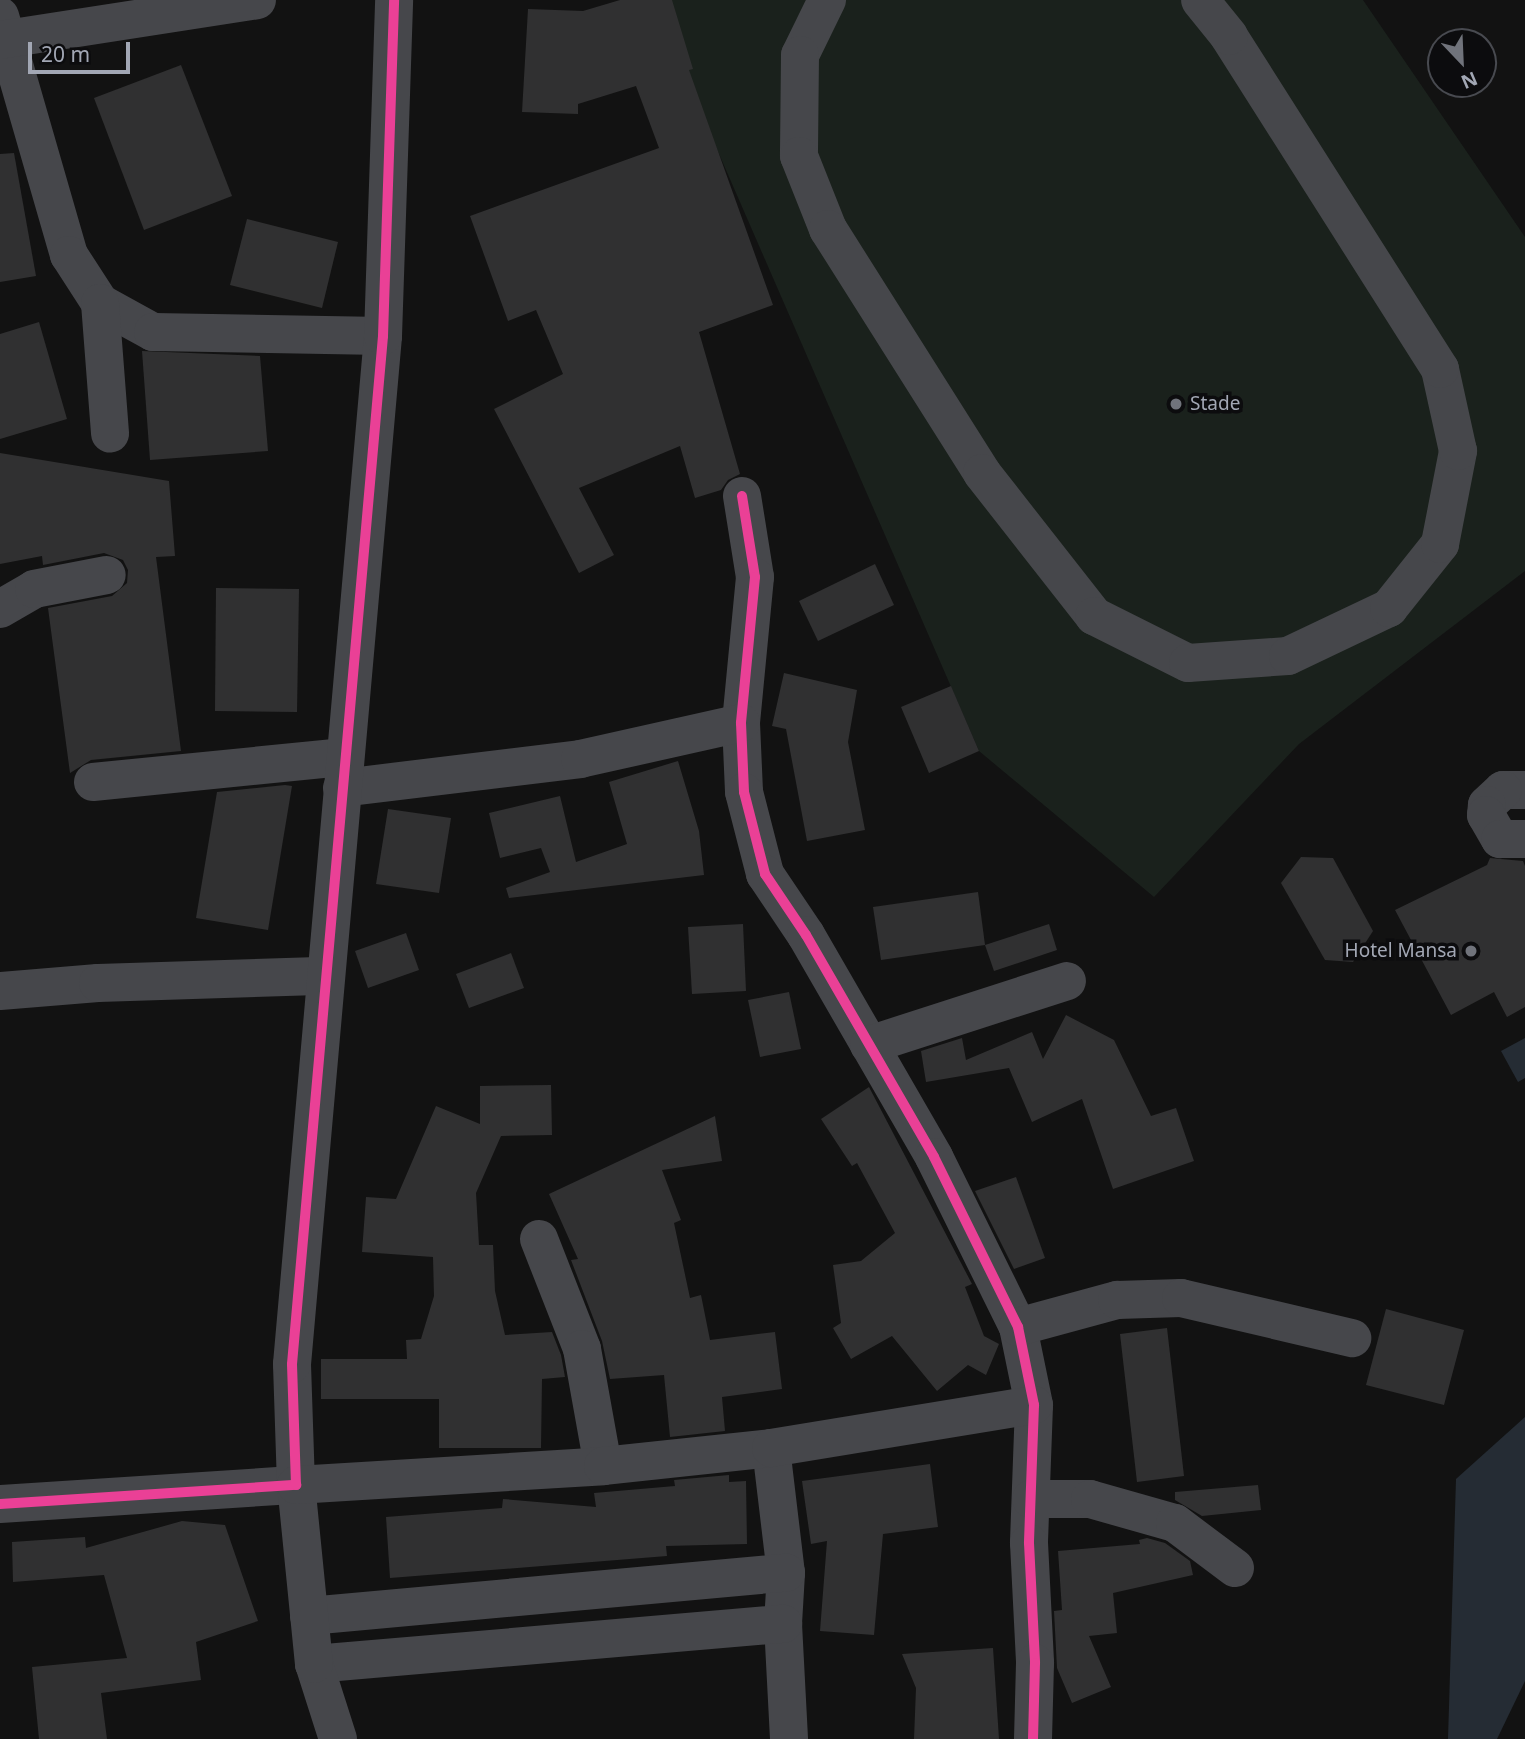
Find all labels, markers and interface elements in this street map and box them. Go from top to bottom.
scale bar [32,28,133,72]
north arrow [1427,28,1497,98]
text: 20 m [41,40,90,68]
text: N [1457,66,1482,95]
place label: Stade [1190,393,1240,415]
marker: Stade [1168,396,1184,412]
place label: Hotel Mansa [1345,940,1457,962]
marker: Hotel Mansa [1463,943,1479,959]

